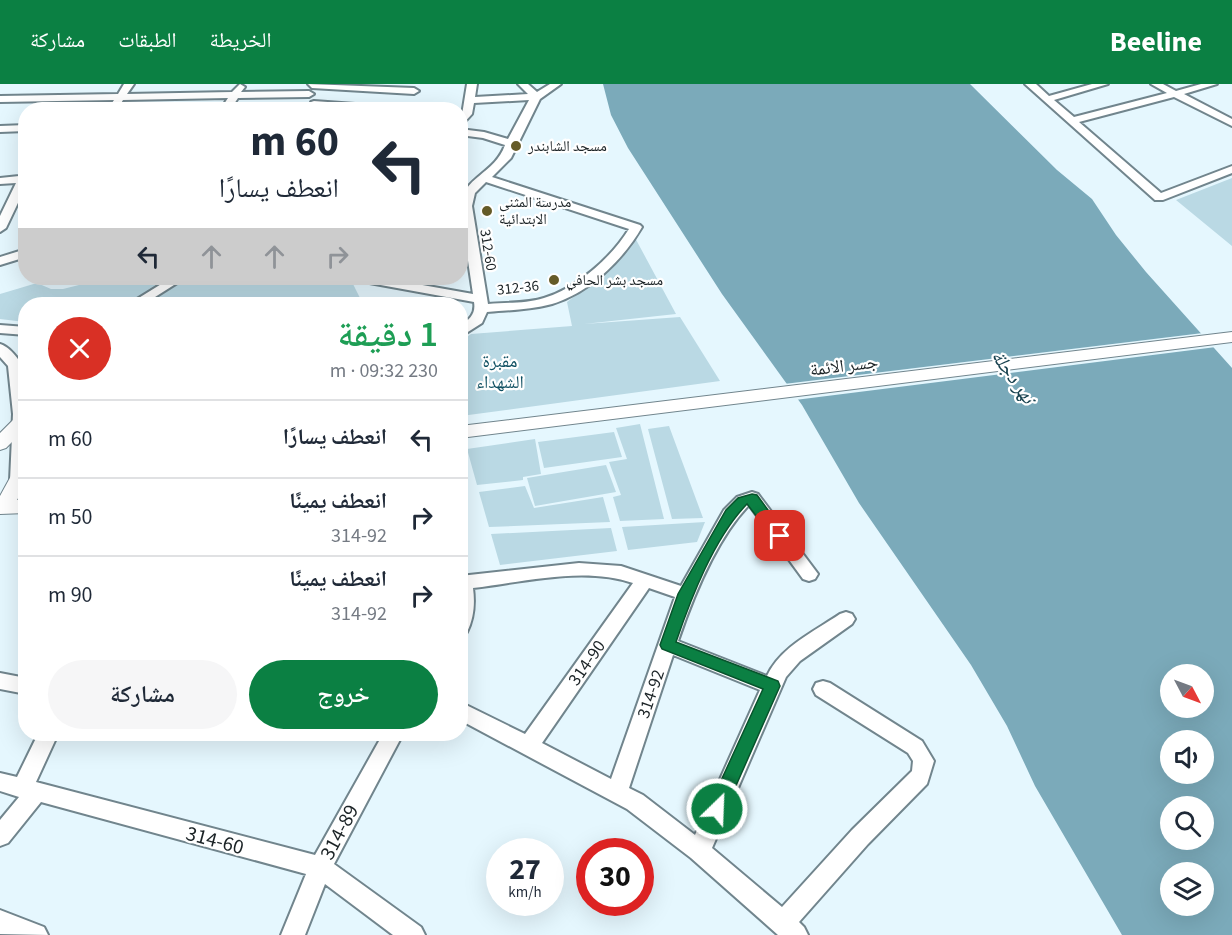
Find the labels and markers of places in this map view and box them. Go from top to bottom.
place label: مسجد الشابندر [527,136,607,157]
marker: مسجد الشابندر [509,139,523,153]
place label: مدرسة المثنى الابتدائية [499,192,572,230]
marker: مدرسة المثنى الابتدائية [480,204,494,218]
place label: مسجد بشر الحافي [566,270,663,291]
marker: مسجد بشر الحافي [547,273,561,287]
pin [754,510,805,561]

